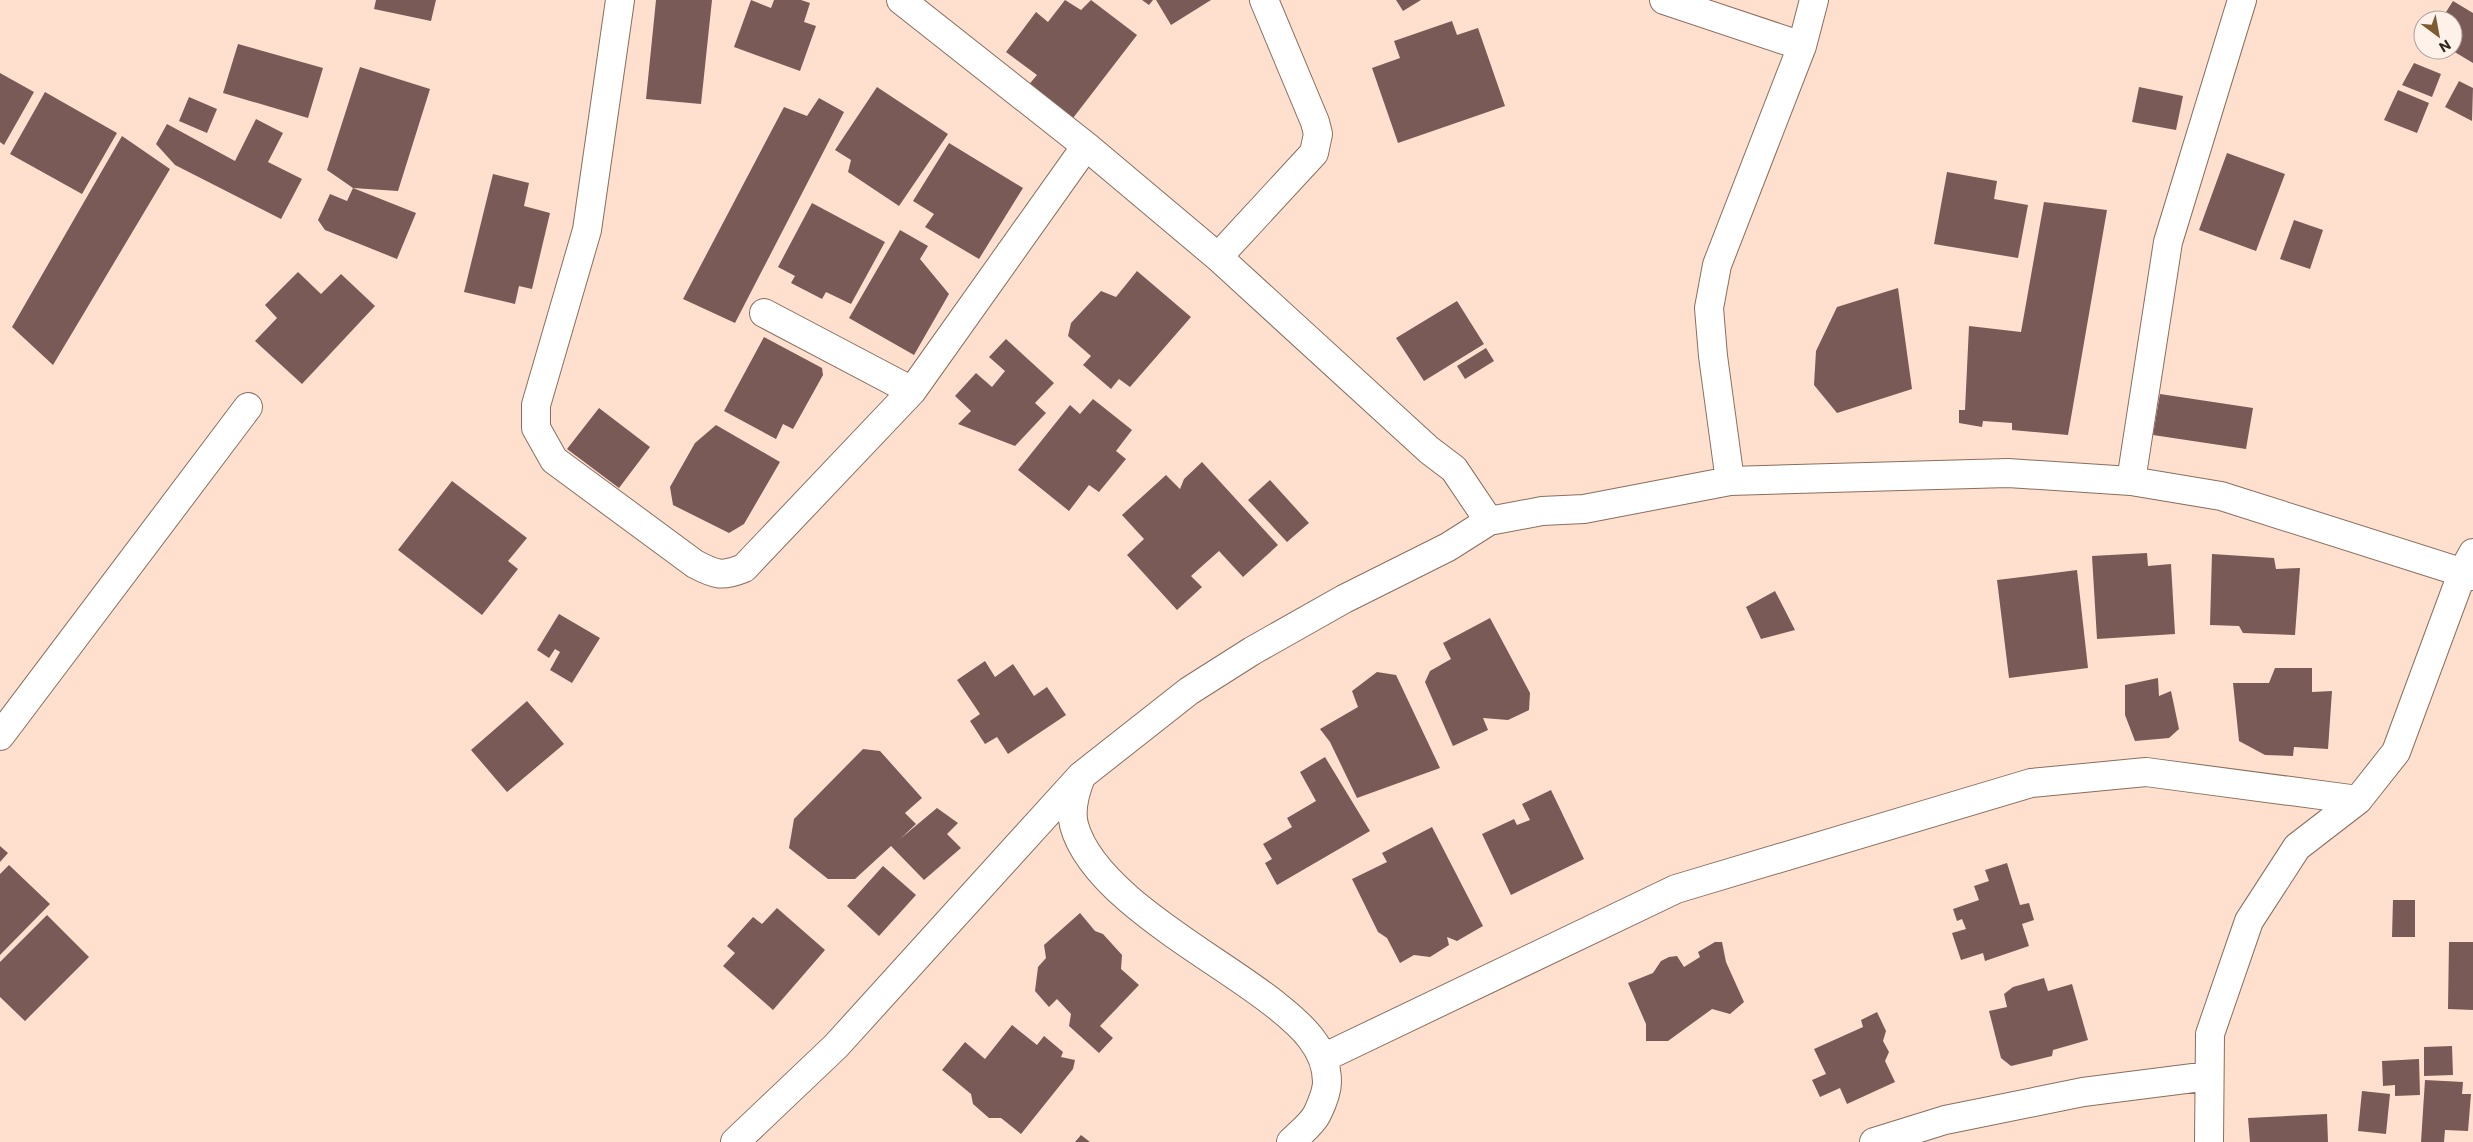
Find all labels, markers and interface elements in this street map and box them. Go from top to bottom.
north arrow [2413,10,2463,60]
text: N [2436,36,2454,56]

